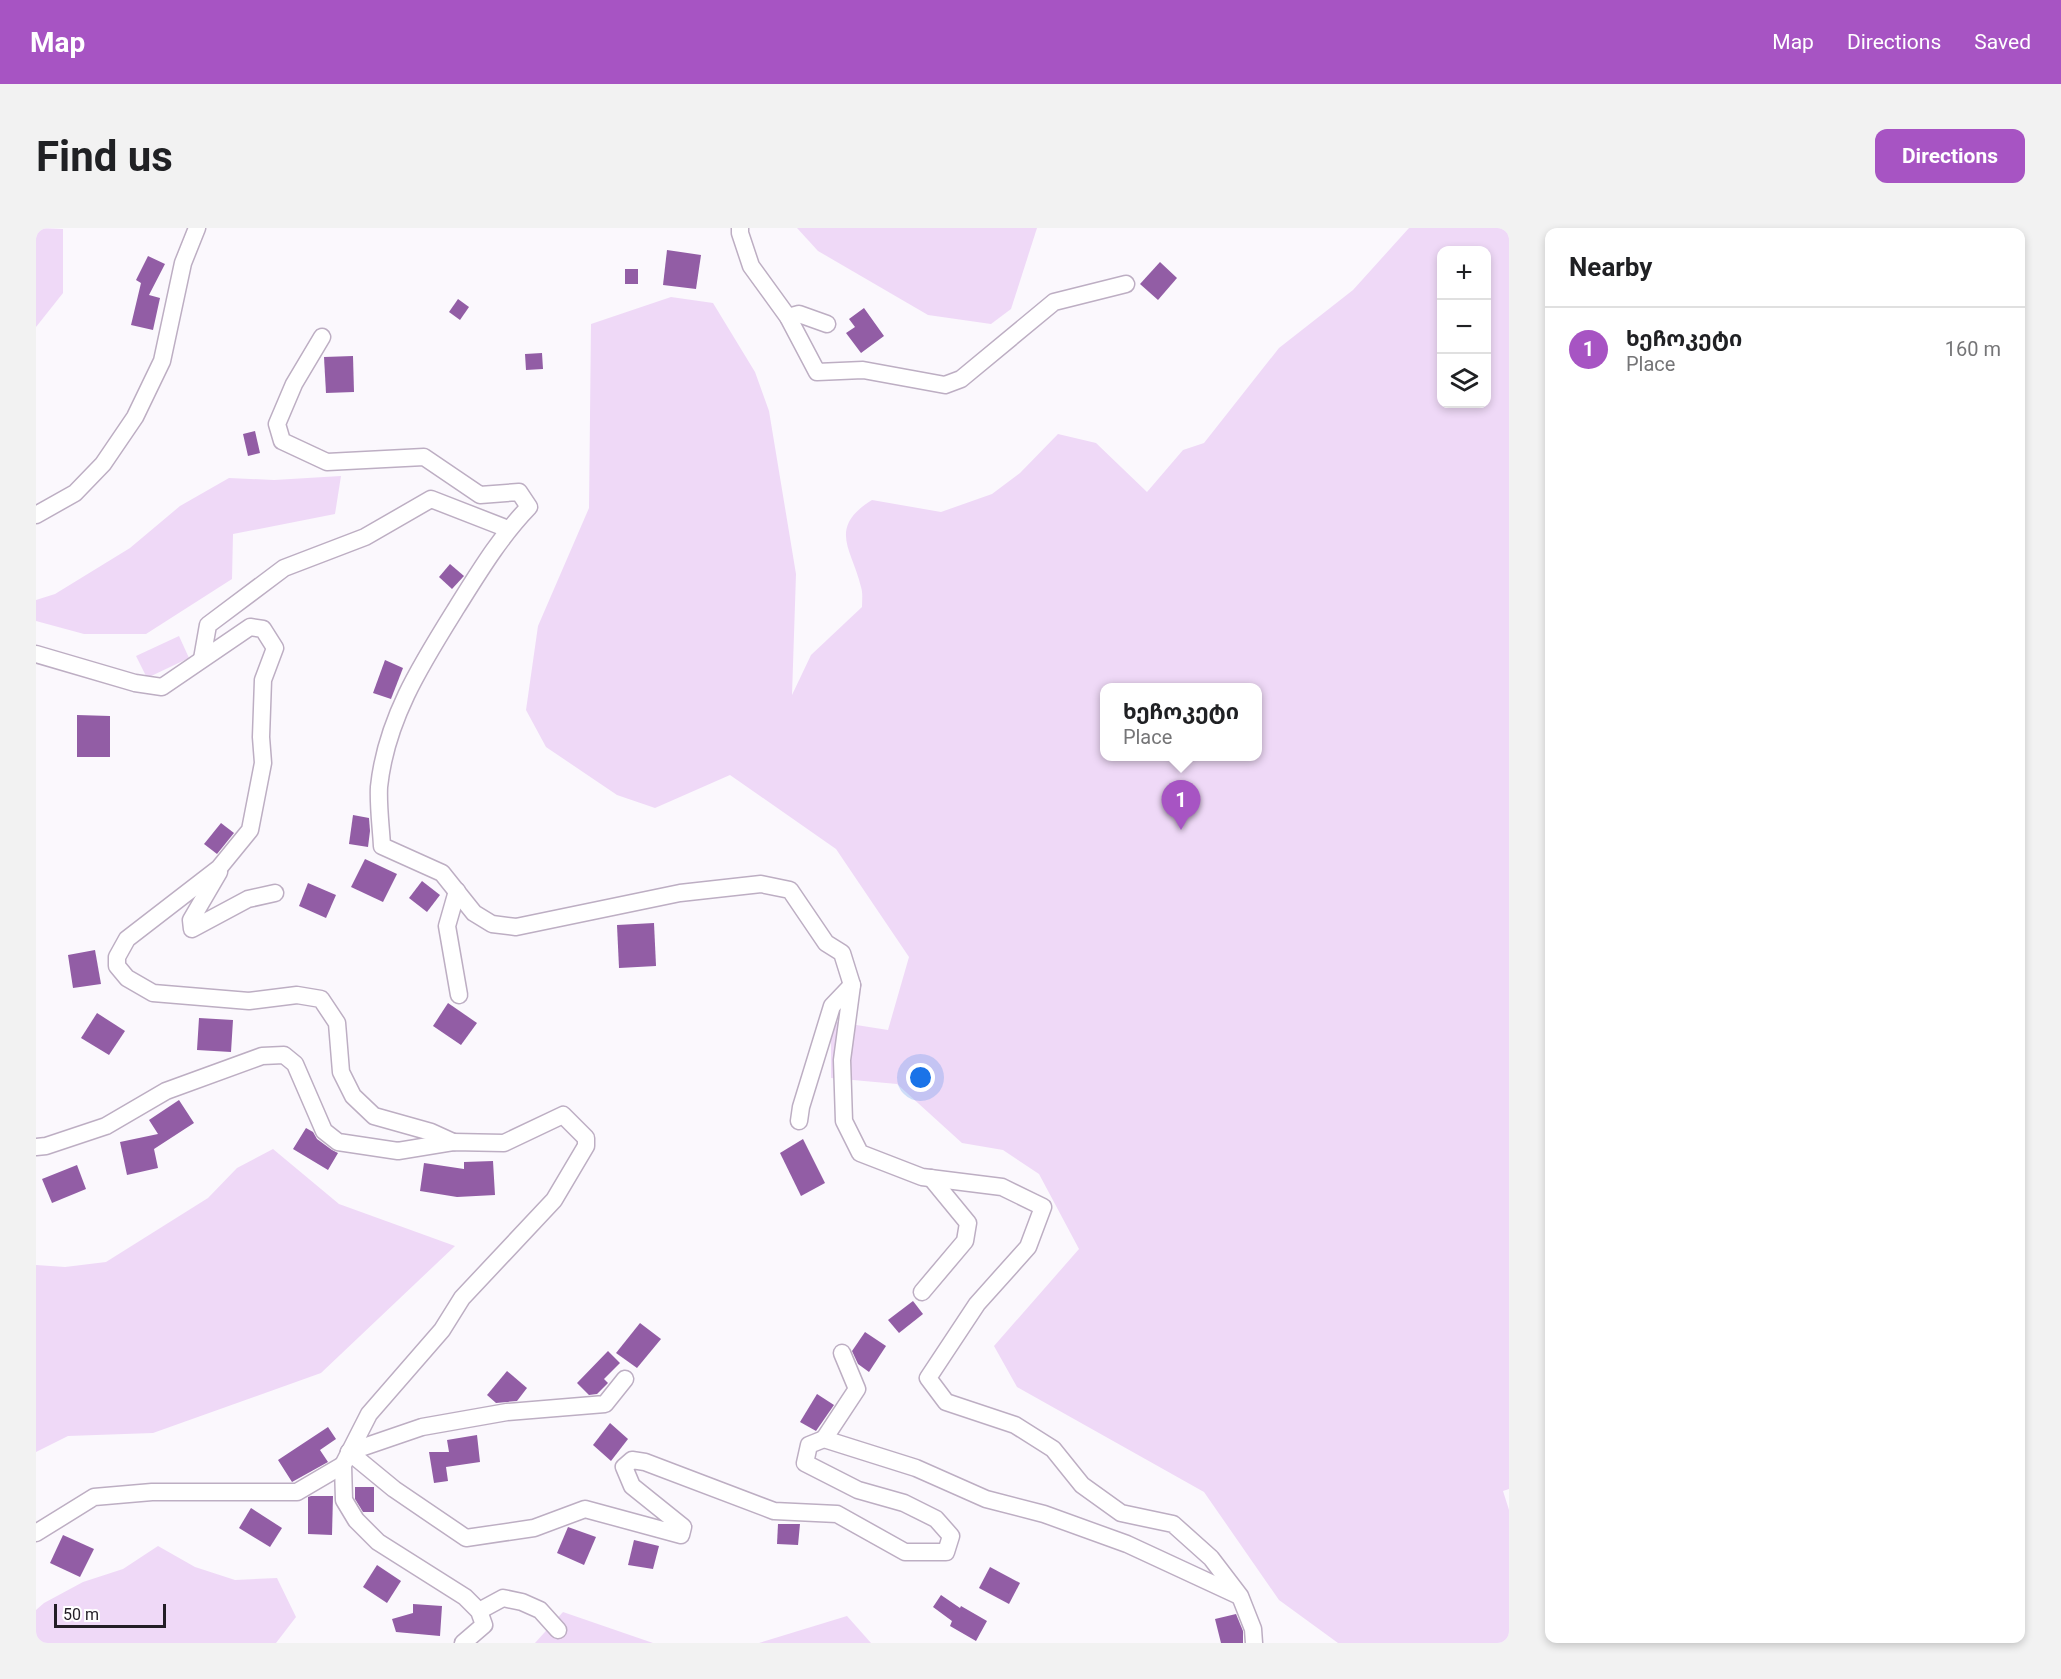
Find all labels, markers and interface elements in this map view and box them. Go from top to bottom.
text: Map [30,26,85,59]
text: Map [1772,30,1814,54]
text: Directions [1847,30,1941,54]
text: Saved [1974,30,2031,54]
button: Directions [1875,129,2025,183]
text: Find us [36,132,173,181]
map controls [1437,246,1491,408]
button: + [1437,246,1491,300]
text: Nearby [1569,252,1652,282]
button: − [1437,300,1491,354]
text: ხეჩოკეტი [1626,326,1742,351]
text: 1 [1583,337,1594,361]
text: 160 m [1945,337,2001,361]
text: Place [1626,352,1675,376]
button: layers [1437,354,1491,408]
popup [1100,683,1262,761]
text: ხეჩოკეტი [1123,699,1239,724]
text: Place [1123,725,1172,749]
pin: 1 [1162,780,1200,830]
your location [906,1063,935,1092]
scale bar [54,1601,166,1628]
text: 50 m [63,1605,99,1624]

